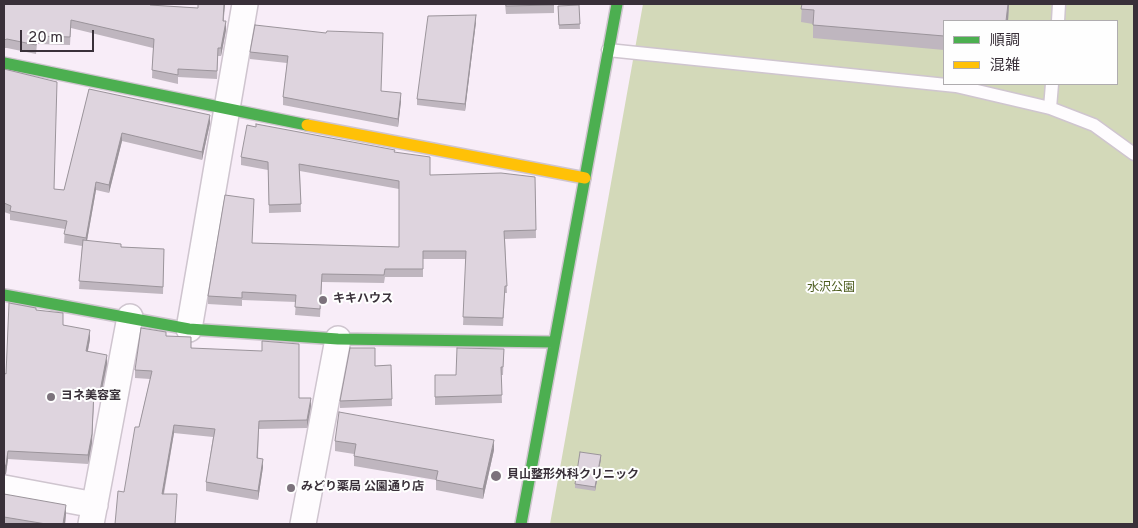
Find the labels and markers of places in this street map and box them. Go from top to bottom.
place label: キキハウス [333,293,393,307]
marker: キキハウス [317,294,329,306]
place label: ヨネ美容室 [61,390,121,404]
marker: ヨネ美容室 [45,391,57,403]
marker: 貝山整形外科クリニック [489,469,503,483]
place label: 貝山整形外科クリニック [507,469,639,483]
place label: みどり薬局 公園通り店 [301,481,424,495]
marker: みどり薬局 公園通り店 [285,482,297,494]

